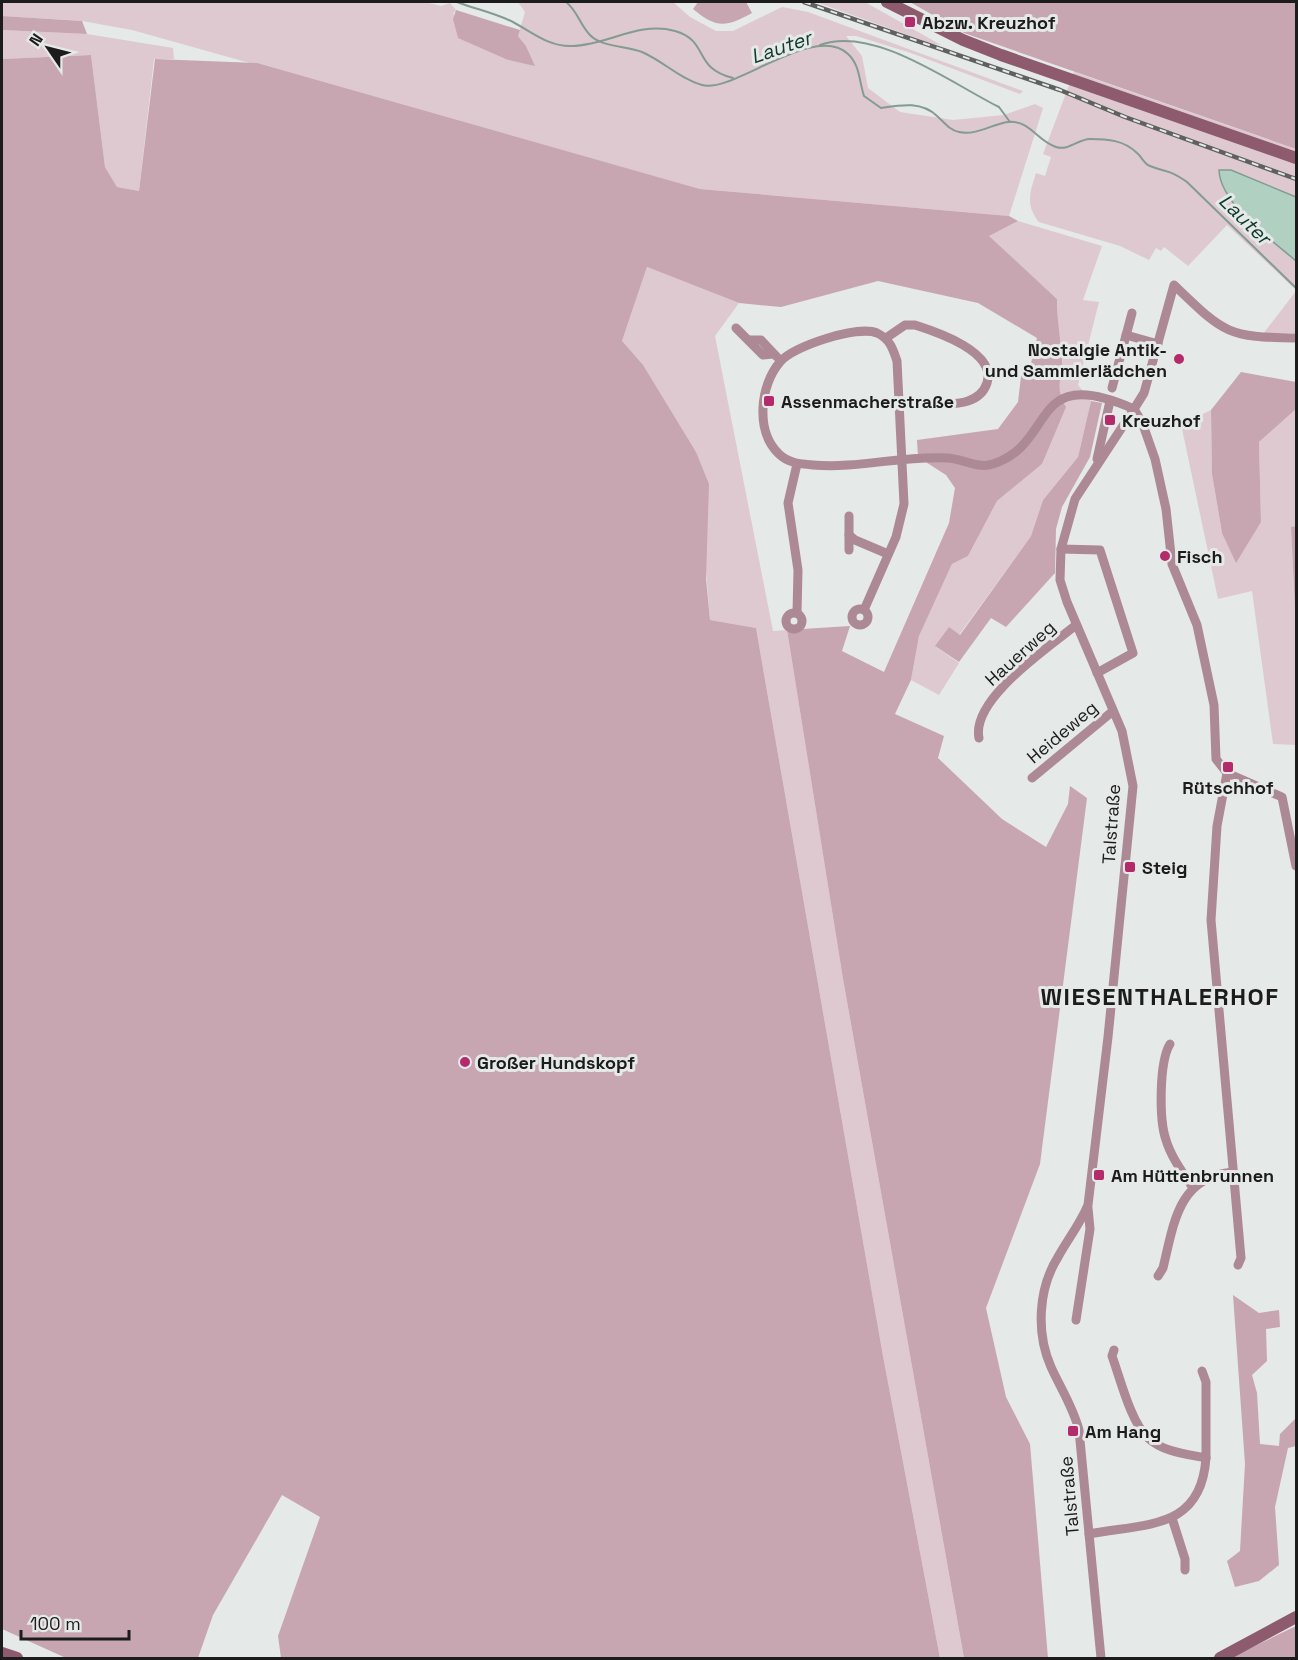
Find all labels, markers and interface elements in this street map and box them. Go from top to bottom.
place label: Abzw. Kreuzhof [922,11,1056,34]
marker: Abzw. Kreuzhof [903,15,917,29]
north arrow [18,18,78,78]
water label: Lauter [747,24,817,69]
text: N [24,29,48,50]
water label: Lauter [1213,188,1278,252]
place label: Nostalgie Antik- und Sammlerlädchen [985,338,1167,382]
marker: Nostalgie Antik- und Sammlerlädchen [1172,352,1186,366]
place label: Assenmacherstraße [781,390,954,413]
marker: Assenmacherstraße [762,394,776,408]
place label: Kreuzhof [1122,409,1201,432]
marker: Kreuzhof [1103,413,1117,427]
place label: Fisch [1177,545,1222,568]
marker: Fisch [1158,549,1172,563]
street label: Hauerweg [980,615,1060,691]
street label: Heideweg [1022,696,1102,768]
marker: Rütschhof [1221,760,1235,774]
place label: Rütschhof [1182,776,1274,799]
street label: Talstraße [1097,783,1125,865]
place label: Steig [1142,856,1187,879]
marker: Steig [1123,860,1137,874]
district label: WIESENTHALERHOF [1041,981,1279,1012]
place label: Großer Hundskopf [477,1051,635,1074]
marker: Großer Hundskopf [458,1055,472,1069]
place label: Am Hüttenbrunnen [1111,1164,1274,1187]
marker: Am Hüttenbrunnen [1092,1168,1106,1182]
place label: Am Hang [1085,1420,1161,1443]
marker: Am Hang [1066,1424,1080,1438]
street label: Talstraße [1054,1455,1084,1537]
scale bar [21,1603,129,1641]
text: 100 m [30,1612,81,1635]

